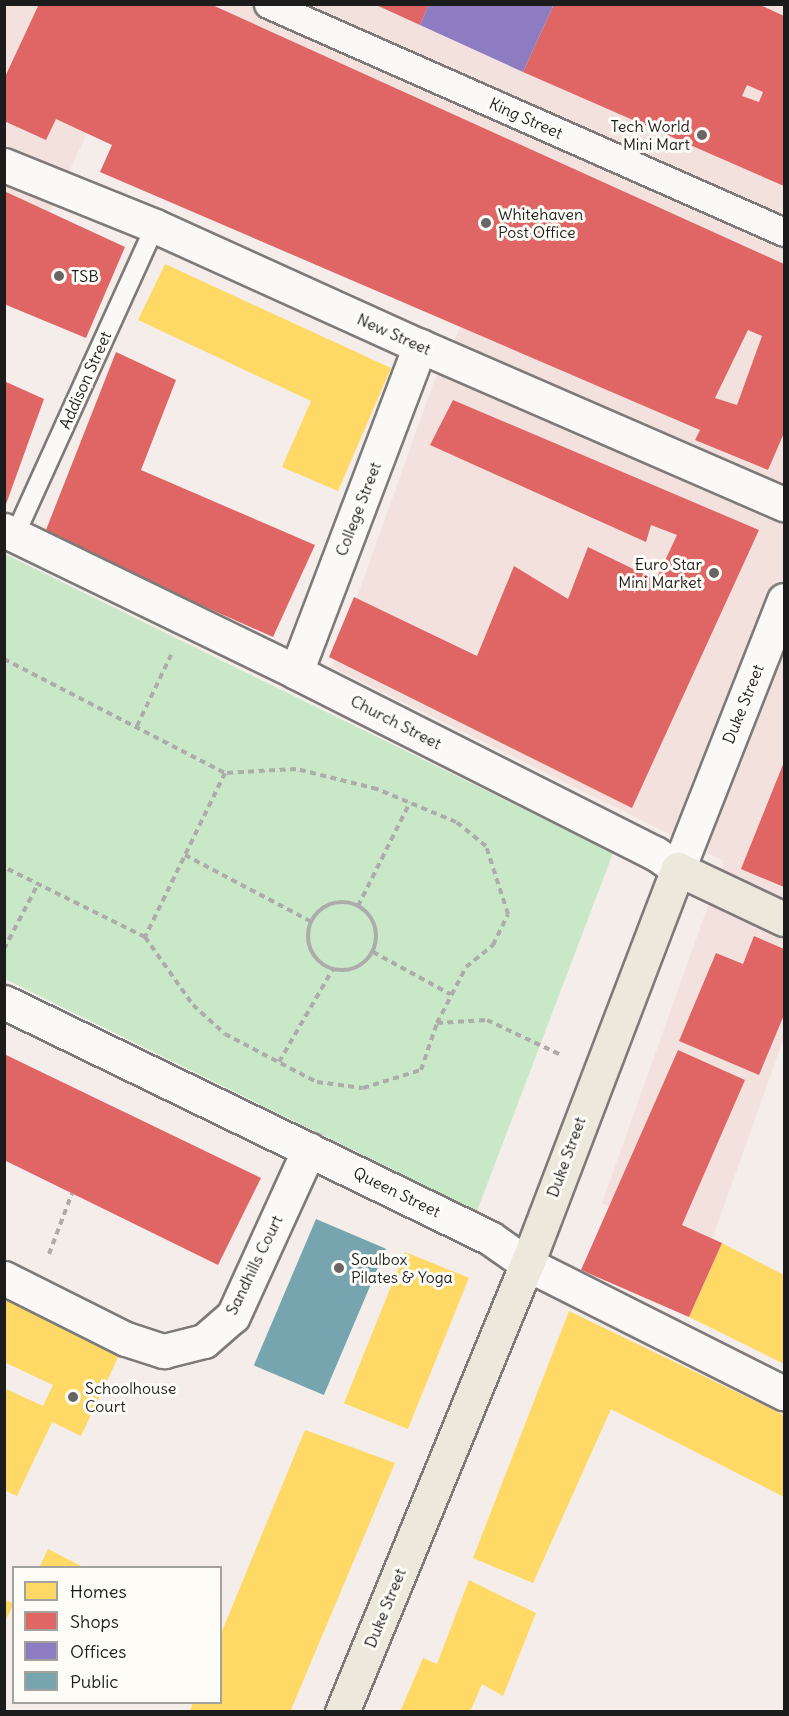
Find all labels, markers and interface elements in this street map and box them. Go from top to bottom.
street label: King Street [486,93,566,143]
place label: Tech World Mini Mart [610,116,690,154]
marker: Tech World Mini Mart [695,128,709,142]
place label: Whitehaven Post Office [498,204,583,242]
marker: Whitehaven Post Office [479,216,493,230]
place label: TSB [71,266,99,286]
marker: TSB [52,269,66,283]
street label: New Street [354,309,434,359]
street label: Addison Street [55,328,115,432]
street label: College Street [331,459,385,559]
place label: Euro Star Mini Market [618,554,702,592]
marker: Euro Star Mini Market [707,566,721,580]
street label: Duke Street [718,662,768,746]
street label: Church Street [347,691,445,753]
street label: Duke Street [543,1114,589,1200]
street label: Queen Street [350,1163,444,1221]
street label: Sandhills Court [222,1212,286,1318]
place label: Soulbox Pilates & Yoga [351,1249,453,1287]
marker: Soulbox Pilates & Yoga [332,1261,346,1275]
place label: Schoolhouse Court [85,1378,176,1416]
marker: Schoolhouse Court [66,1390,80,1404]
legend [12,1566,222,1704]
street label: Duke Street [360,1566,410,1650]
text: Homes [70,1580,127,1603]
text: Shops [70,1610,119,1633]
text: Offices [70,1640,126,1663]
text: Public [70,1670,119,1693]

